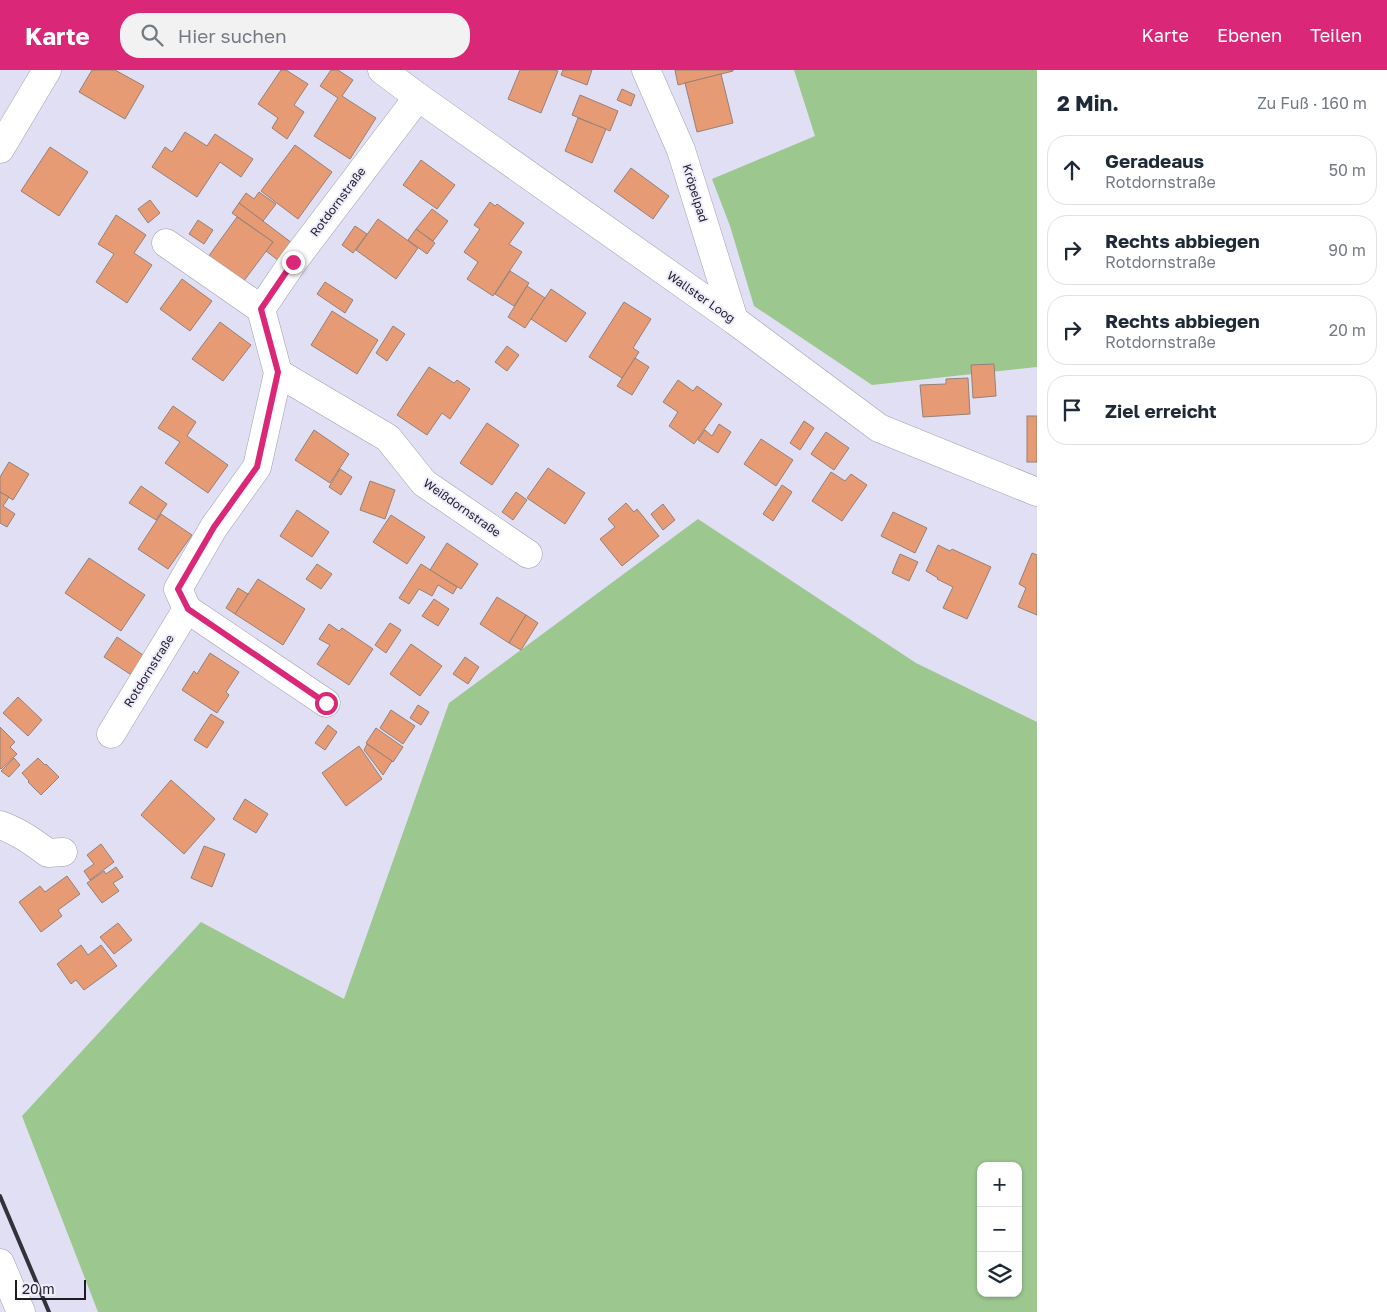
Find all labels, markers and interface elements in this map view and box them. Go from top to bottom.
search box [120,13,470,58]
text: Karte [25,21,90,50]
icon: search [138,21,166,49]
text: Hier suchen [178,24,287,47]
text: Karte [1142,24,1189,46]
text: Ebenen [1217,24,1282,46]
text: Teilen [1310,24,1362,46]
text: 2 Min. [1057,90,1119,116]
text: Zu Fuß · 160 m [1257,93,1367,113]
text: Geradeaus [1105,149,1204,172]
icon: ahead [1058,156,1086,184]
text: 50 m [1329,160,1366,180]
street label: Kröpelpad [680,162,711,224]
street label: Rotdornstraße [307,164,369,239]
text: Rotdornstraße [1105,172,1216,192]
text: Rechts abbiegen [1105,229,1260,252]
icon: right [1058,236,1086,264]
text: 90 m [1328,240,1366,260]
route end [282,251,305,274]
text: Rotdornstraße [1105,252,1216,272]
street label: Wallster Loog [664,268,738,326]
text: Rechts abbiegen [1105,309,1260,332]
icon: right [1058,316,1086,344]
text: 20 m [1329,320,1366,340]
text: Rotdornstraße [1105,332,1216,352]
icon: arrive [1058,396,1086,424]
text: Ziel erreicht [1105,399,1217,422]
street label: Weißdornstraße [421,475,504,540]
street label: Rotdornstraße [120,631,177,710]
route start [315,692,338,715]
map controls [977,1162,1022,1297]
button: + [977,1162,1022,1207]
button: − [977,1207,1022,1252]
button: layers [977,1252,1022,1297]
scale bar [15,1277,86,1300]
text: 20 m [22,1280,55,1297]

